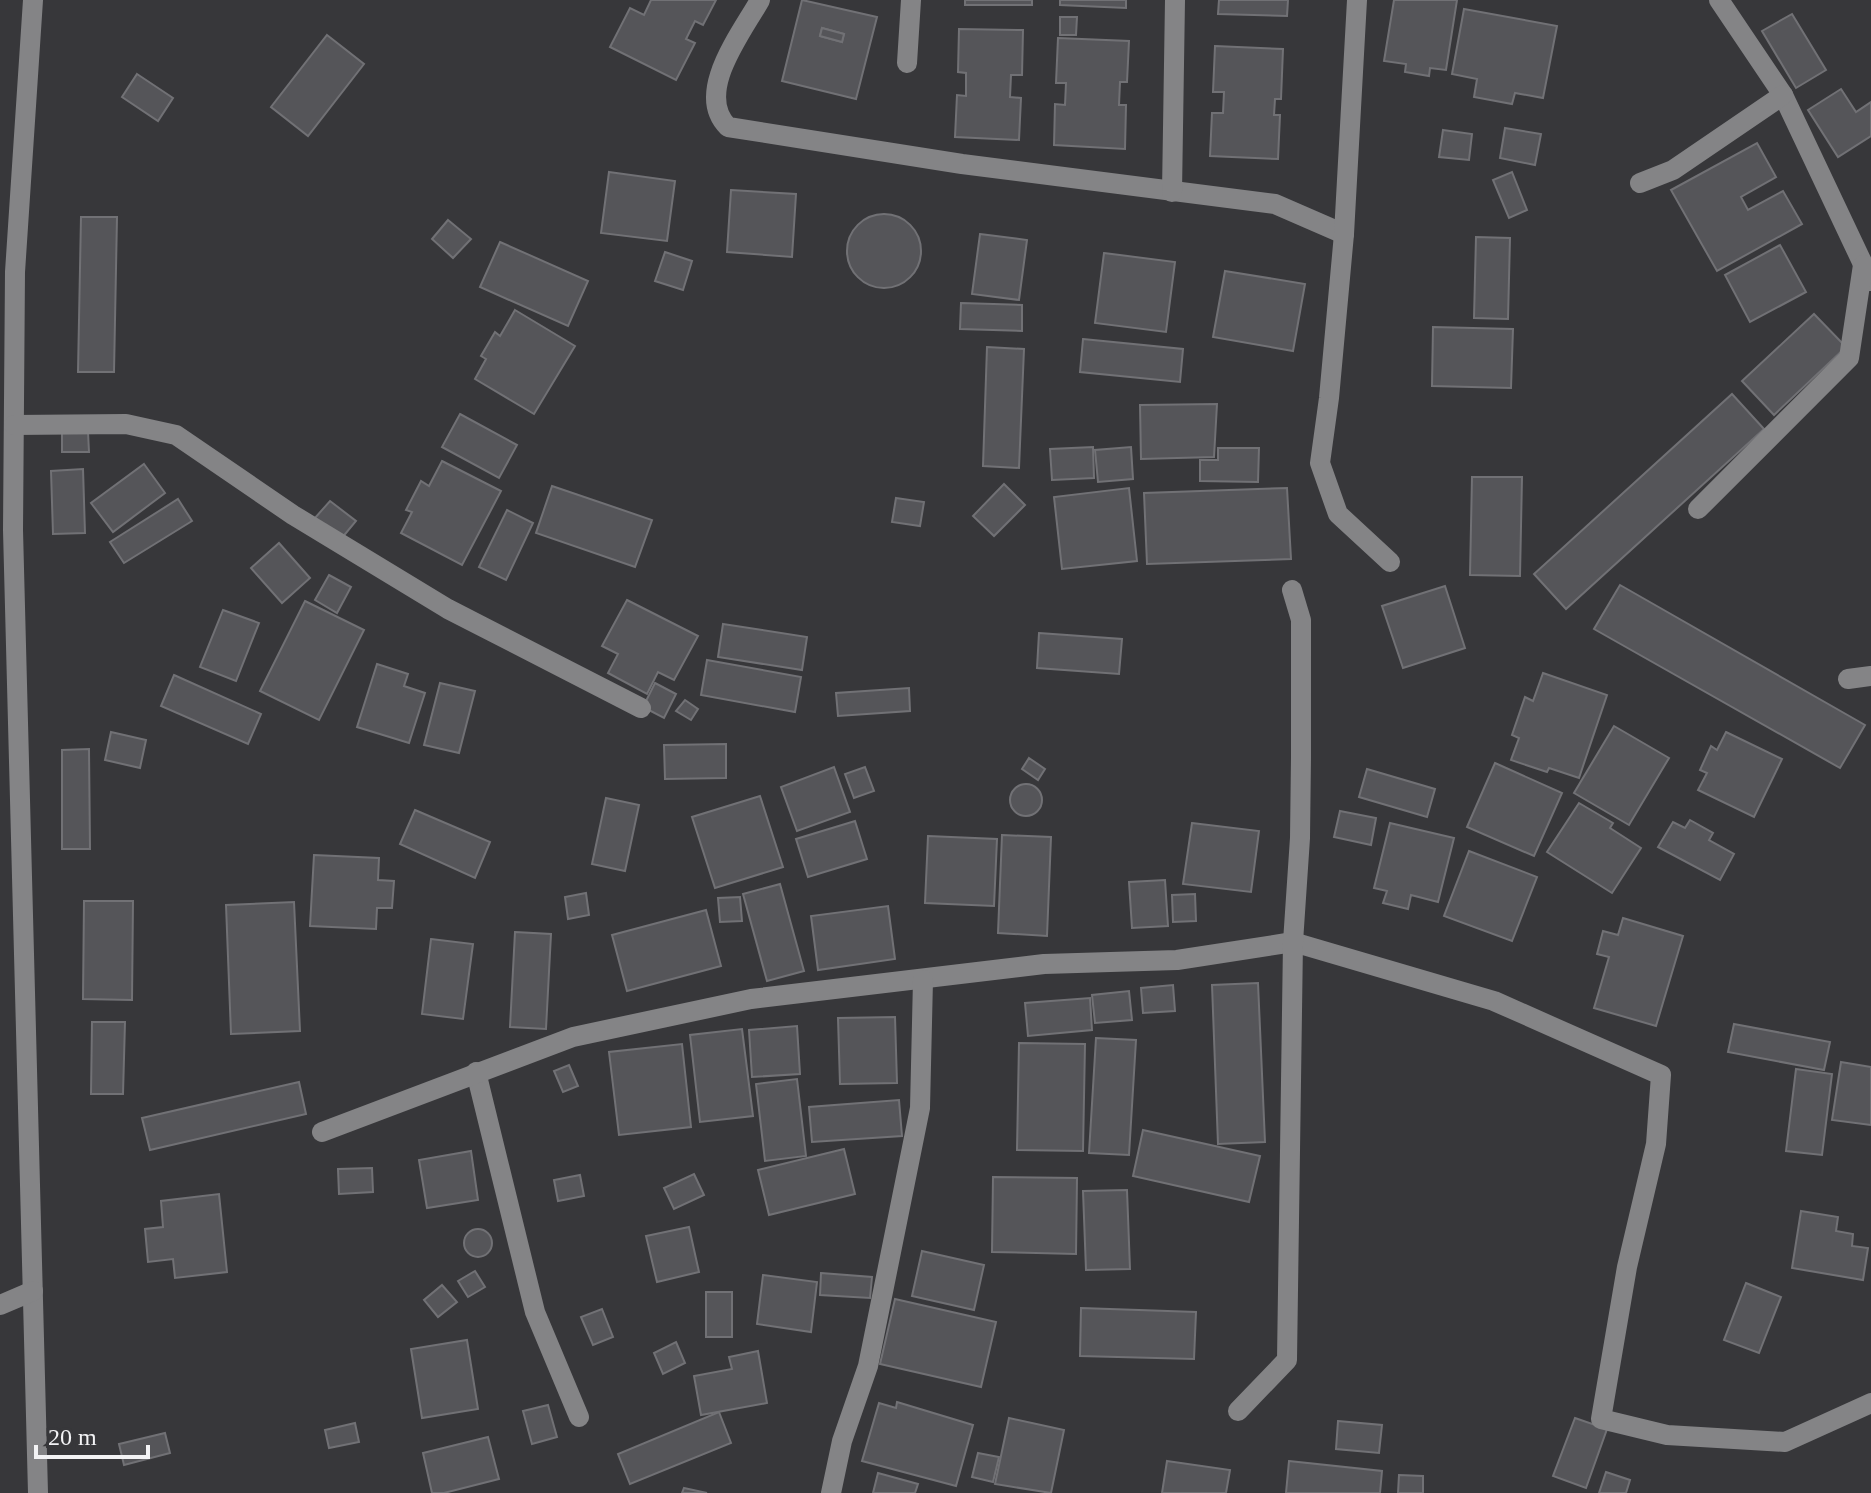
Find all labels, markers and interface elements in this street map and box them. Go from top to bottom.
scale bar [36,1409,148,1459]
text: 20 m [48,1424,97,1450]

